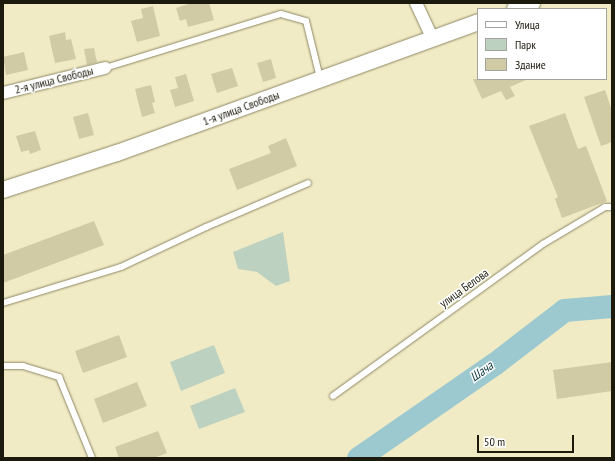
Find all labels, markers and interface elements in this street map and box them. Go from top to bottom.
legend [477,8,607,80]
text: Улица [515,17,540,32]
text: Парк [515,37,536,52]
text: Здание [515,57,546,72]
street label: 2-я улица Свободы [13,63,95,97]
street label: 1-я улица Свободы [201,87,281,129]
street label: улица Белова [437,265,491,311]
water label: Шача [467,359,497,385]
scale bar [479,427,576,453]
text: 50 m [484,434,505,449]

